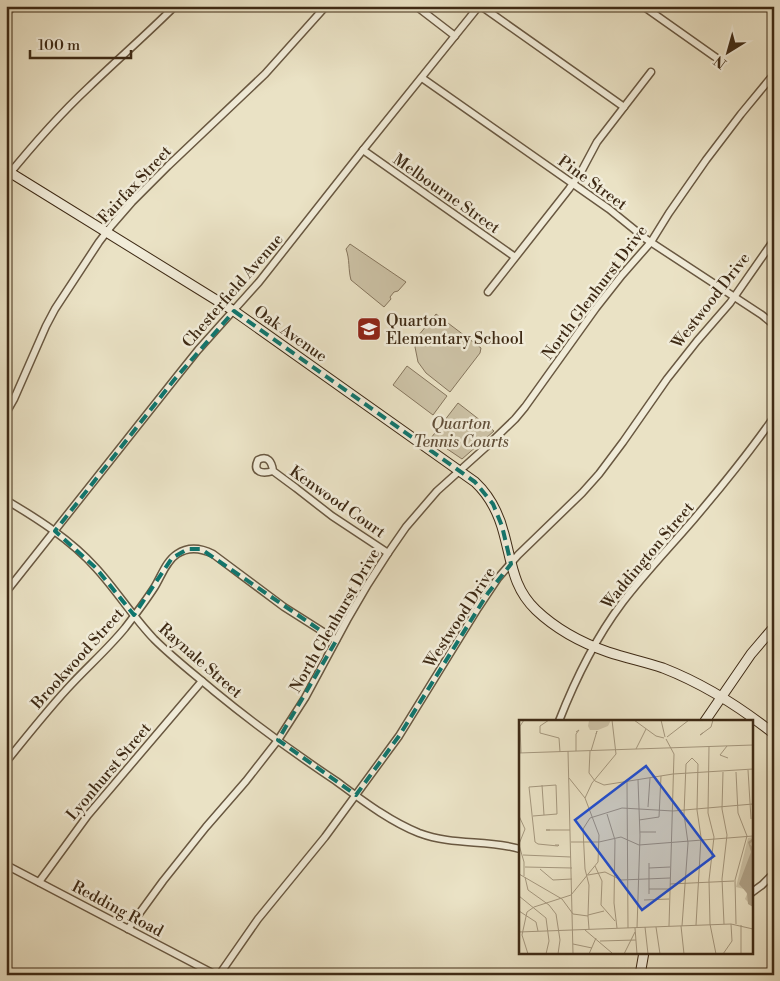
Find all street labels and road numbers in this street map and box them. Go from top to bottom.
street label: Fairfax Street [94,141,176,228]
street label: Melbourne Street [389,150,504,238]
street label: Pine Street [554,151,631,215]
street label: North Glenhurst Drive [538,221,652,364]
street label: Chesterfield Avenue [178,230,288,352]
street label: Westwood Drive [666,249,754,353]
street label: Oak Avenue [250,301,331,366]
street label: Kenwood Court [286,461,390,542]
street label: Waddington Street [597,498,699,614]
street label: North Glenhurst Drive [285,545,384,696]
street label: Westwood Drive [419,563,500,673]
street label: Brookwood Street [26,604,129,714]
street label: Raynale Street [154,619,247,703]
street label: Lyonhurst Street [62,718,156,825]
street label: Redding Road [68,876,167,941]

